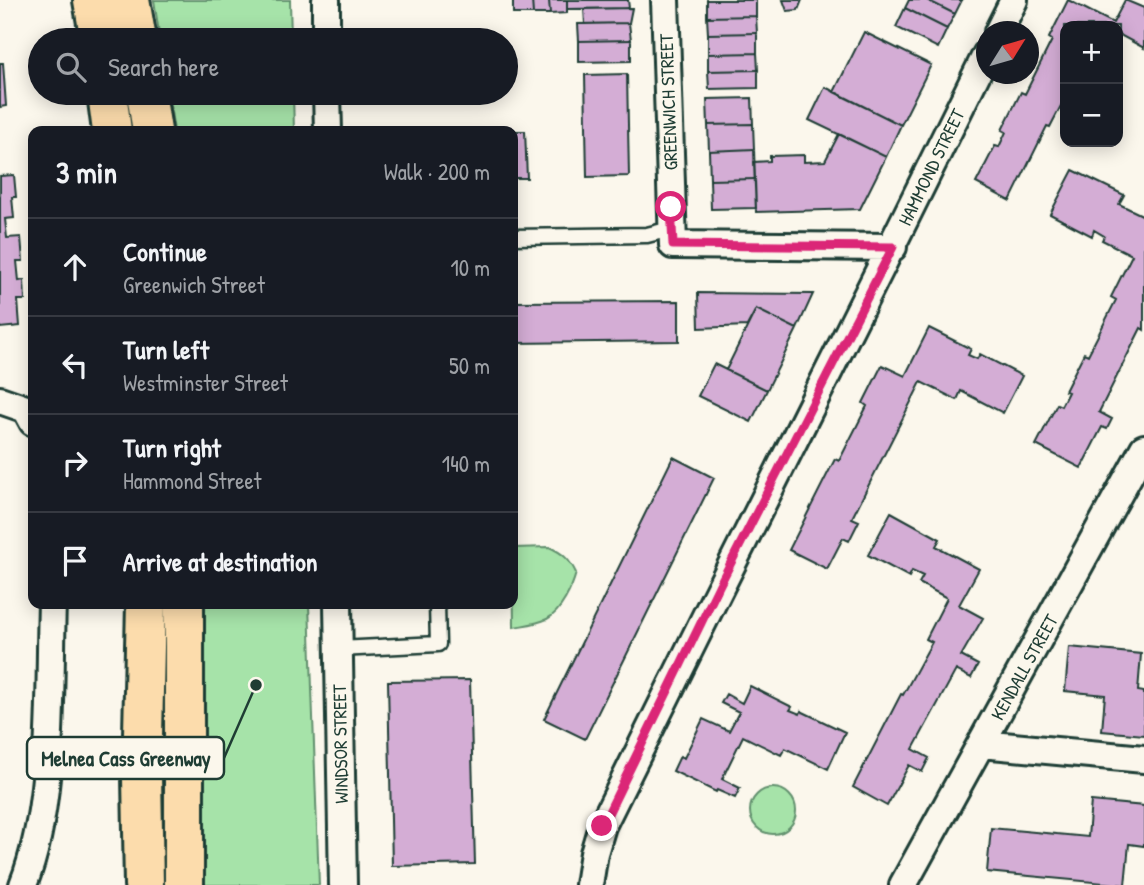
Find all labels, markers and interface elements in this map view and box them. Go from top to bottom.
north arrow [976,21,1039,84]
map controls [1060,21,1123,147]
button: + [1060,21,1123,84]
search box [28,28,518,105]
street label: GREENWICH STREET [653,32,683,171]
icon: search [52,48,90,86]
text: Search here [108,49,219,84]
button: − [1060,84,1123,147]
street label: HAMMOND STREET [892,103,971,230]
text: 3 min [56,152,117,192]
text: Walk · 200 m [384,156,490,187]
route start [655,191,686,222]
text: Continue [123,234,207,269]
icon: ahead [56,248,94,286]
text: 10 m [450,252,490,283]
text: Greenwich Street [123,269,265,300]
text: Turn left [123,332,209,367]
icon: left [56,346,94,384]
text: 50 m [449,350,490,381]
text: Westminster Street [123,367,288,398]
text: Turn right [123,430,221,465]
icon: right [56,444,94,482]
text: 140 m [442,448,490,479]
text: Hammond Street [123,465,262,496]
icon: arrive [56,542,94,580]
text: Arrive at destination [123,544,318,579]
street label: KENDALL STREET [984,608,1064,725]
street label: WINDSOR STREET [326,683,354,804]
callout: Melnea Cass Greenway [27,737,224,779]
text: Melnea Cass Greenway [41,744,211,774]
route end [586,810,617,841]

